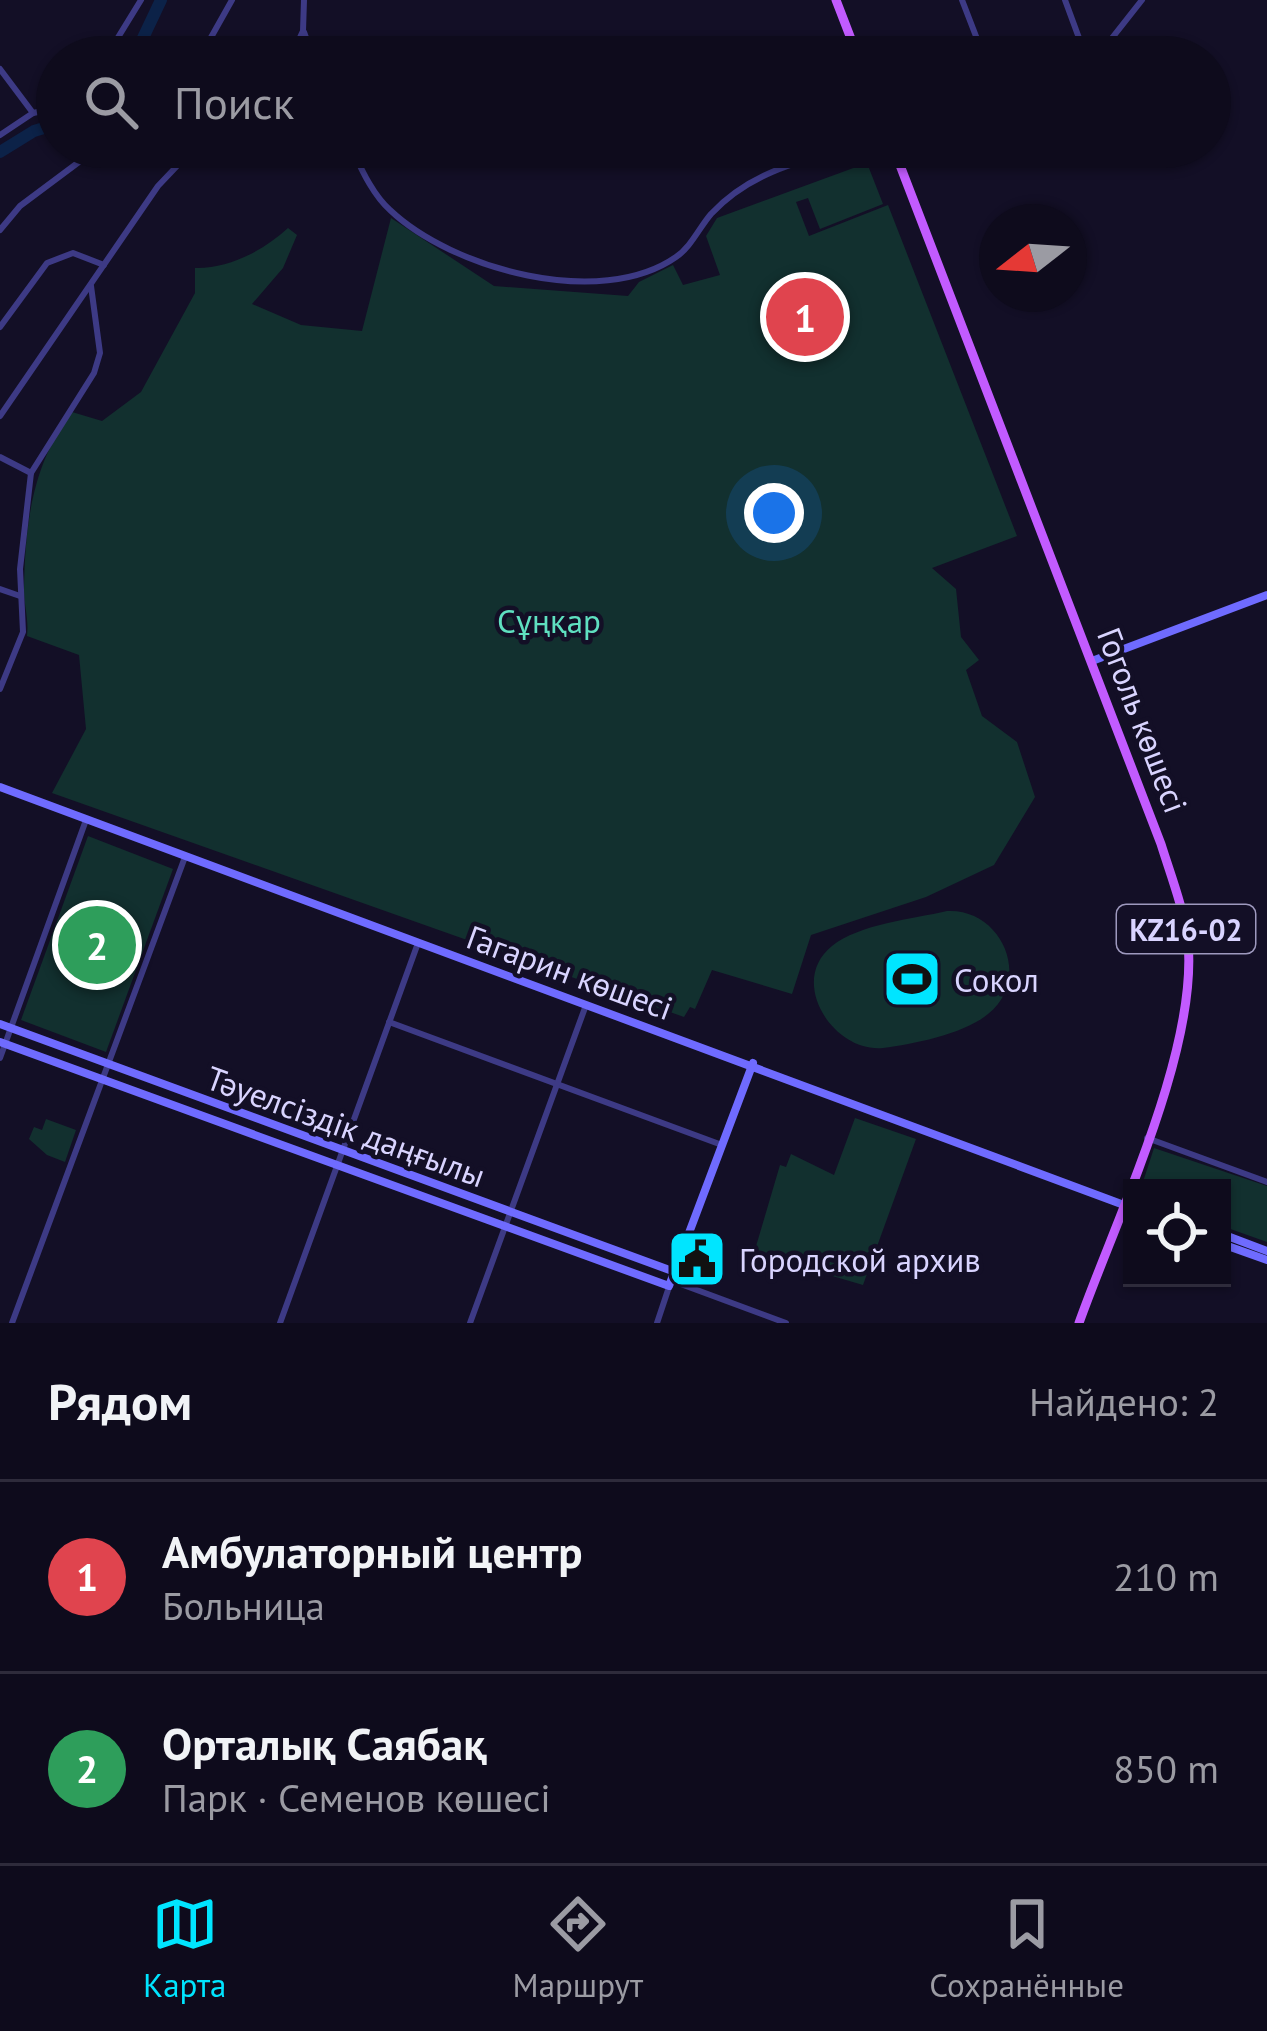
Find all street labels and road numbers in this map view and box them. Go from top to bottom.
street label: Гоголь көшесі [1088,621,1198,819]
road number: KZ16-02 [1117,905,1255,953]
street label: Гагарин көшесі [461,915,679,1029]
street label: Тәуелсіздік даңғылы [201,1056,491,1196]

